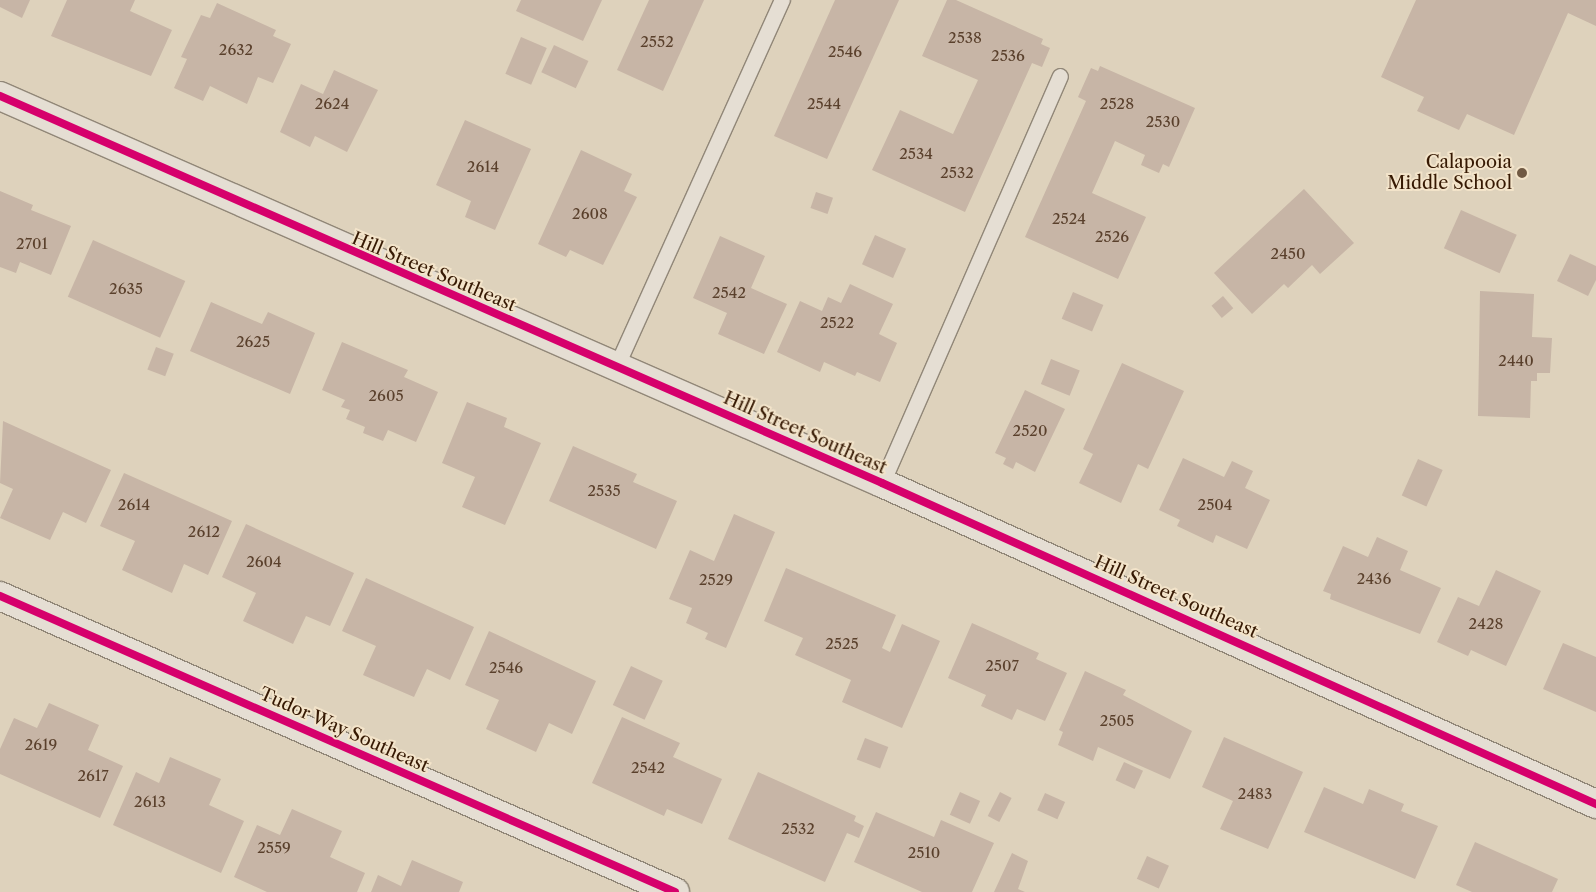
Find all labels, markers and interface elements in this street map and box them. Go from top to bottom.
house number: 2538 [948,29,982,47]
house number: 2552 [640,33,674,51]
house number: 2632 [219,41,253,59]
house number: 2546 [828,43,862,61]
house number: 2536 [991,47,1025,65]
house number: 2624 [315,95,349,113]
house number: 2544 [807,95,841,113]
house number: 2528 [1100,95,1134,113]
house number: 2530 [1146,113,1180,131]
house number: 2534 [899,145,933,163]
place label: Calapooia Middle School [1387,152,1512,194]
house number: 2614 [467,158,499,176]
house number: 2532 [940,164,974,182]
marker: Calapooia Middle School [1516,167,1528,179]
house number: 2608 [572,205,608,223]
house number: 2524 [1052,210,1086,228]
street label: Hill Street Southeast [349,228,519,316]
house number: 2526 [1095,228,1129,246]
house number: 2701 [16,235,48,253]
house number: 2450 [1271,245,1305,263]
house number: 2635 [109,280,143,298]
house number: 2542 [712,284,746,302]
house number: 2522 [820,314,854,332]
house number: 2625 [236,333,270,351]
house number: 2440 [1498,352,1534,370]
house number: 2605 [368,387,404,405]
street label: Hill Street Southeast [720,387,890,479]
house number: 2520 [1013,422,1047,440]
house number: 2535 [587,482,621,500]
house number: 2614 [118,496,150,514]
house number: 2504 [1198,496,1232,514]
house number: 2612 [188,523,220,541]
street label: Hill Street Southeast [1091,551,1261,643]
house number: 2604 [246,553,282,571]
house number: 2436 [1357,570,1391,588]
house number: 2529 [699,571,733,589]
house number: 2428 [1469,615,1503,633]
house number: 2525 [825,635,859,653]
house number: 2507 [985,657,1019,675]
house number: 2546 [489,659,523,677]
street label: Tudor Way Southeast [255,683,433,777]
house number: 2505 [1100,712,1134,730]
house number: 2619 [25,736,57,754]
house number: 2542 [631,759,665,777]
house number: 2617 [77,767,109,785]
house number: 2483 [1238,785,1272,803]
house number: 2613 [134,793,166,811]
house number: 2532 [781,820,815,838]
house number: 2559 [257,839,291,857]
house number: 2510 [908,844,940,862]

